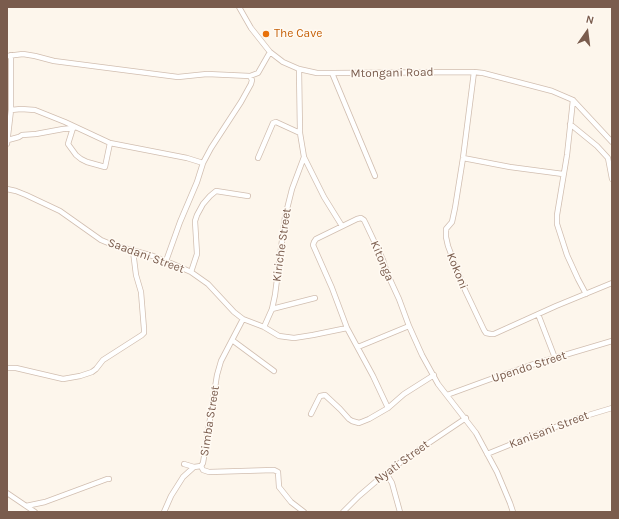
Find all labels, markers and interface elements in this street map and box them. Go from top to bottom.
north arrow [567,12,607,52]
text: N [585,13,595,27]
place label: The Cave [274,27,322,41]
marker: The Cave [261,29,271,39]
street label: Mtongani Road [350,65,434,81]
street label: Kiriche Street [270,207,294,283]
street label: Saadani Street [106,235,186,277]
street label: Kitonga [367,239,397,283]
street label: Kokoni [443,251,471,291]
street label: Upendo Street [490,348,568,386]
street label: Simba Street [197,385,223,457]
street label: Kanisani Street [507,408,591,452]
street label: Nyati Street [372,437,432,487]

